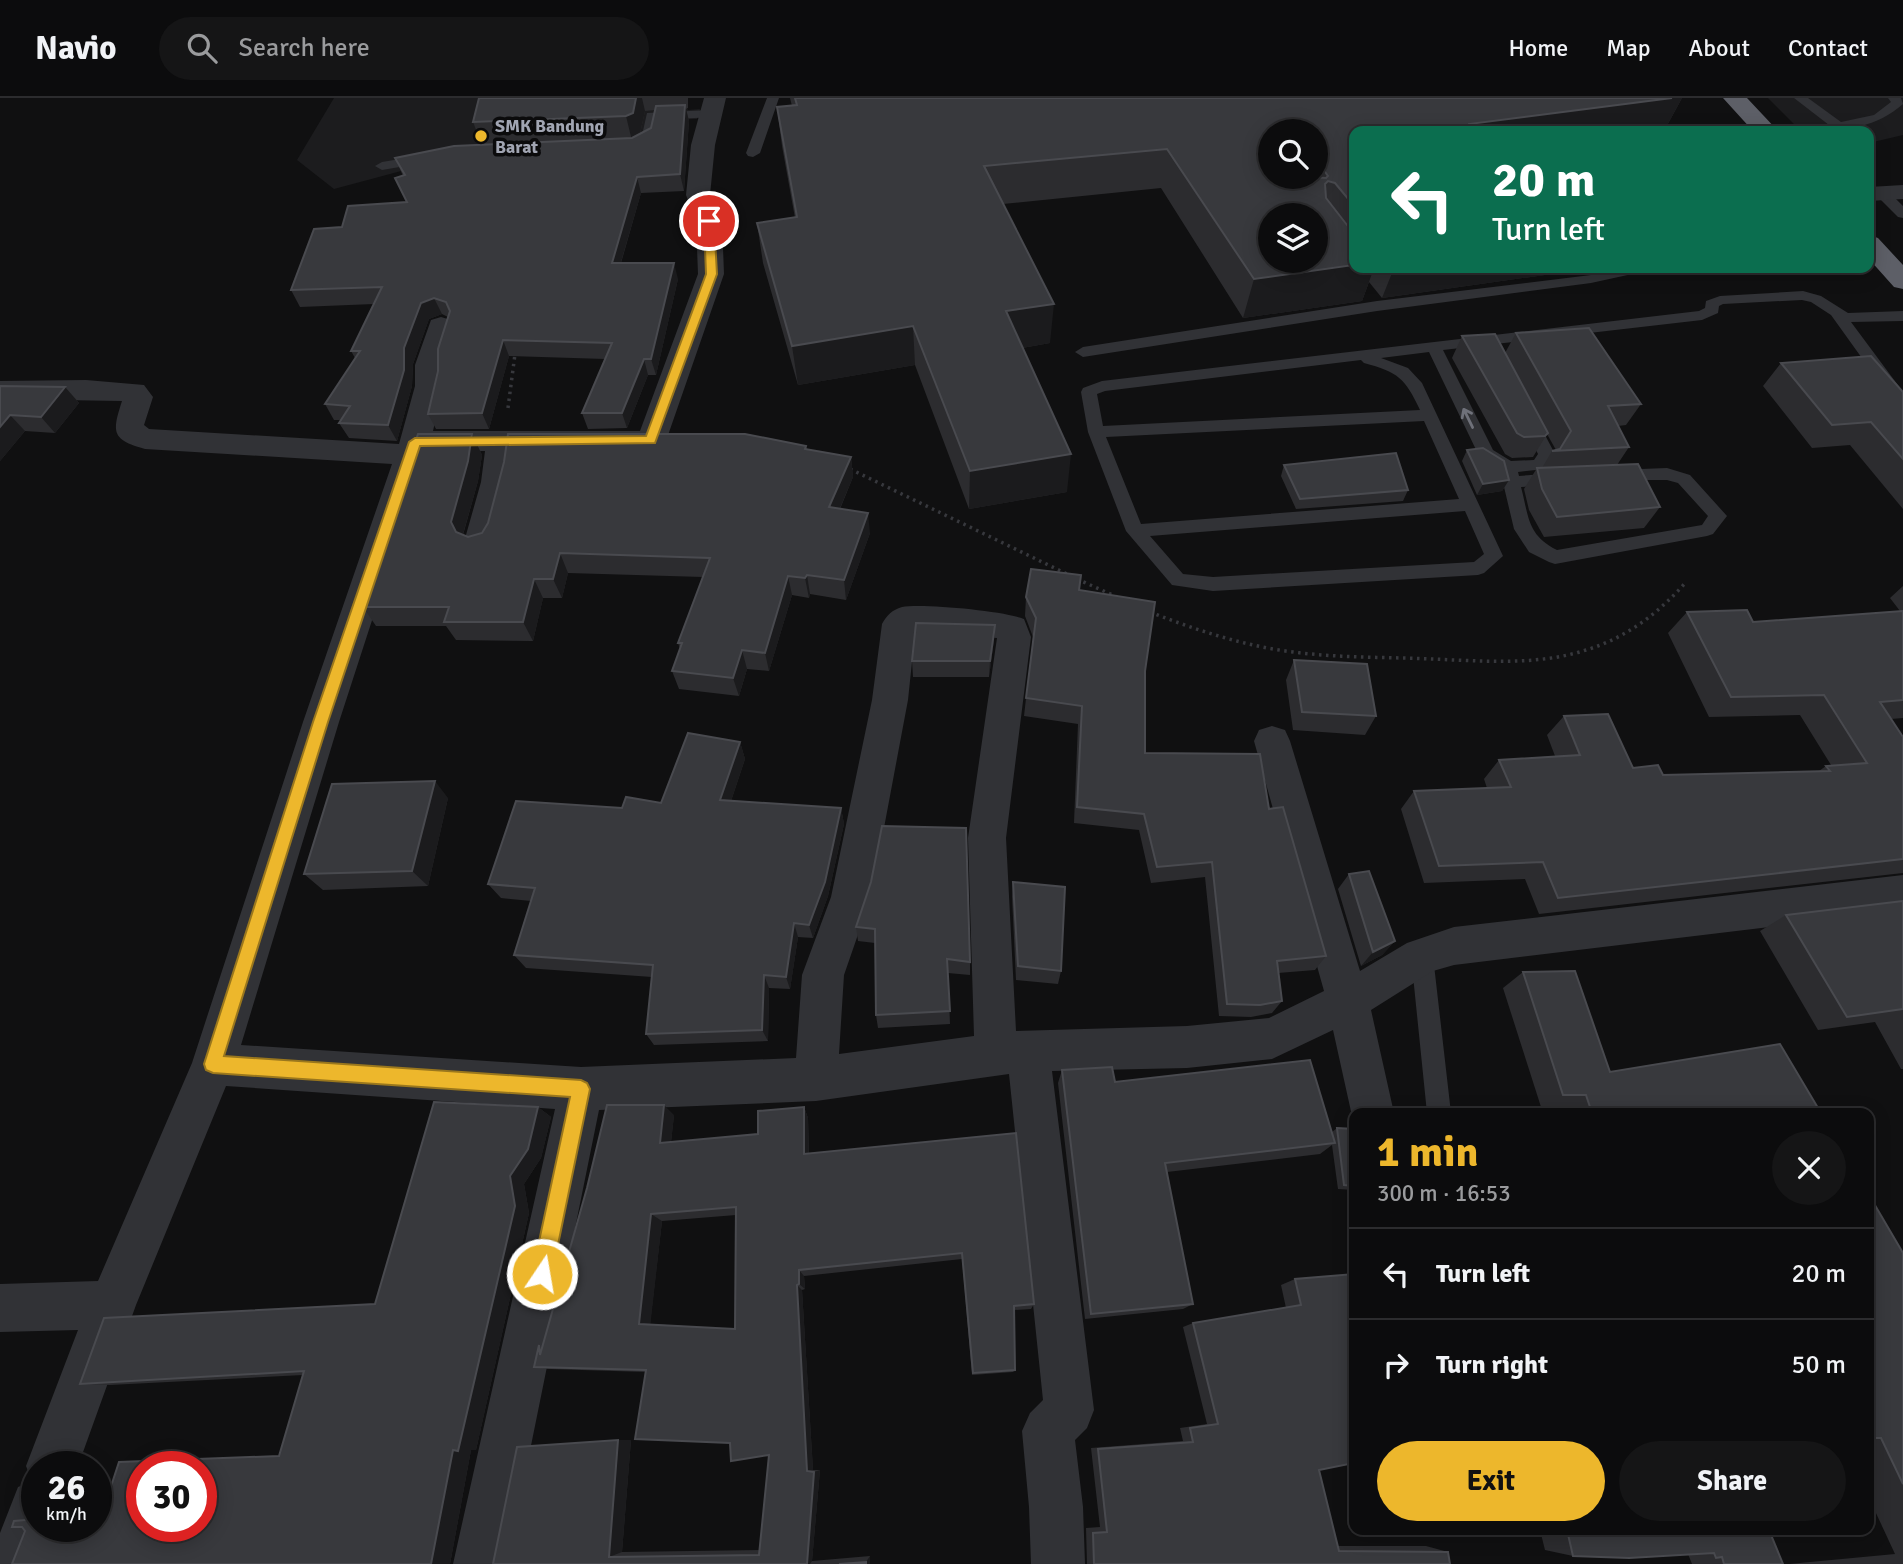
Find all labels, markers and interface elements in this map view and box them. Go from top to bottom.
search box [159,17,649,80]
text: Navio [35,28,117,69]
icon: search [183,29,221,67]
text: Search here [239,32,370,64]
text: Home [1508,33,1568,63]
text: Map [1606,33,1651,63]
text: About [1689,33,1750,63]
text: Contact [1788,33,1868,63]
place label: SMK Bandung Barat [495,115,605,158]
map controls [1258,119,1328,273]
button: search [1258,119,1328,189]
marker: SMK Bandung Barat [473,128,489,144]
text: 20 m [1492,150,1595,210]
icon: left [1377,154,1468,245]
pin [679,191,739,251]
icon: arrive [690,202,728,240]
button: layers [1258,203,1328,273]
text: Turn left [1492,210,1605,249]
one-way arrow [1461,407,1474,429]
text: 1 min [1377,1127,1478,1178]
button: close [1772,1131,1846,1205]
text: 300 m · 16:53 [1377,1179,1511,1208]
position arrow [505,1237,579,1311]
icon: left [1377,1255,1415,1293]
text: Turn left [1436,1258,1530,1290]
text: 20 m [1791,1258,1846,1290]
icon: right [1377,1346,1415,1384]
text: Turn right [1436,1349,1548,1381]
text: 50 m [1791,1349,1846,1381]
button: Exit [1377,1441,1605,1521]
button: Share [1619,1441,1846,1521]
speed limit sign: 30 [126,1451,217,1542]
text: 26 [48,1466,85,1509]
text: km/h [46,1503,87,1525]

